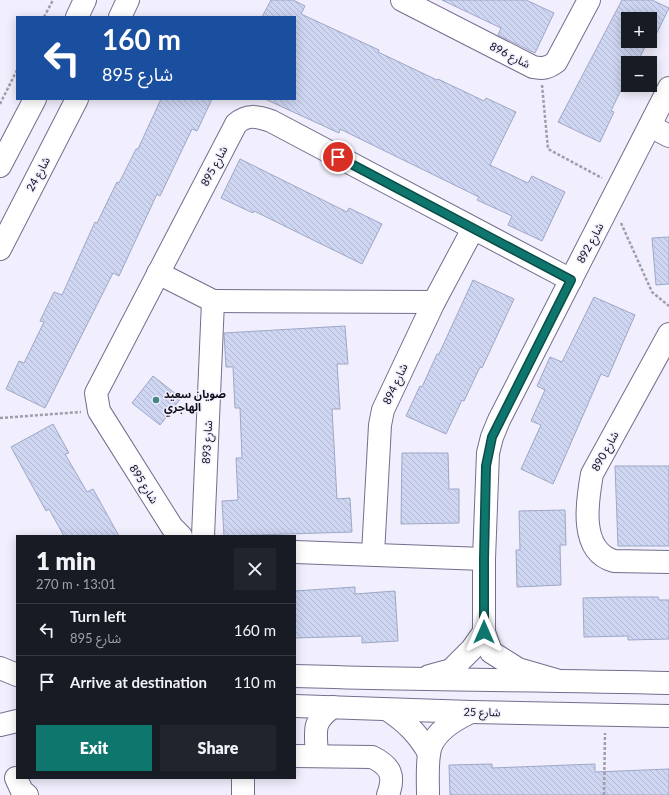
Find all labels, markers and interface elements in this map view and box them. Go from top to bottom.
map controls [621,12,657,92]
button: + [621,12,657,48]
text: 160 m [102,22,181,56]
icon: left [36,32,88,84]
street label: شارع 896 [487,39,533,72]
button: − [621,56,657,92]
text: شارع 895 [102,63,173,85]
pin [321,140,355,174]
street label: شارع 895 [198,143,231,189]
icon: arrive [327,146,349,168]
street label: شارع 24 [23,154,54,194]
street label: شارع 892 [574,220,607,266]
street label: شارع 894 [379,361,412,407]
place label: صويان سعيد الهاجري [164,387,226,417]
marker: صويان سعيد الهاجري [151,395,161,405]
street label: شارع 893 [199,420,216,464]
street label: شارع 890 [588,428,623,474]
street label: شارع 895 [126,462,162,507]
text: 1 min [36,546,96,575]
button: close [234,548,276,590]
text: 270 m · 13:01 [36,576,116,592]
text: Turn left [70,607,126,625]
position arrow [463,611,505,653]
icon: left [36,619,58,641]
text: 160 m [234,621,276,639]
text: شارع 895 [70,630,121,646]
icon: arrive [36,671,58,693]
text: Arrive at destination [70,673,207,691]
text: 110 m [234,673,276,691]
street label: شارع 25 [463,705,501,720]
button: Exit [36,725,152,771]
button: Share [160,725,276,771]

